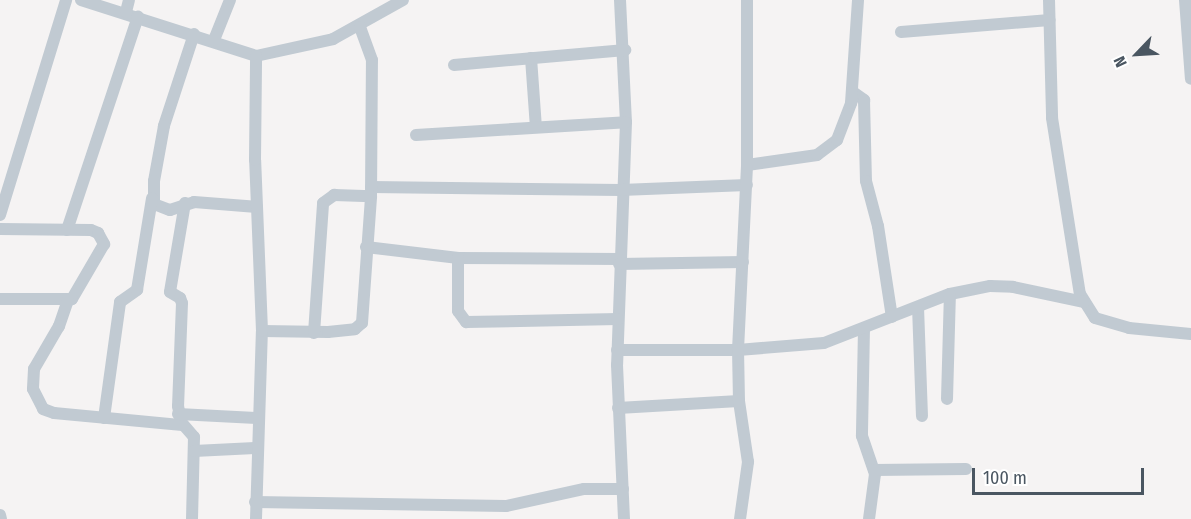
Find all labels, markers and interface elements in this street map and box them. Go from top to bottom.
north arrow [1107,24,1167,84]
text: N [1110,53,1131,70]
scale bar [975,456,1148,494]
text: 100 m [983,467,1027,489]

